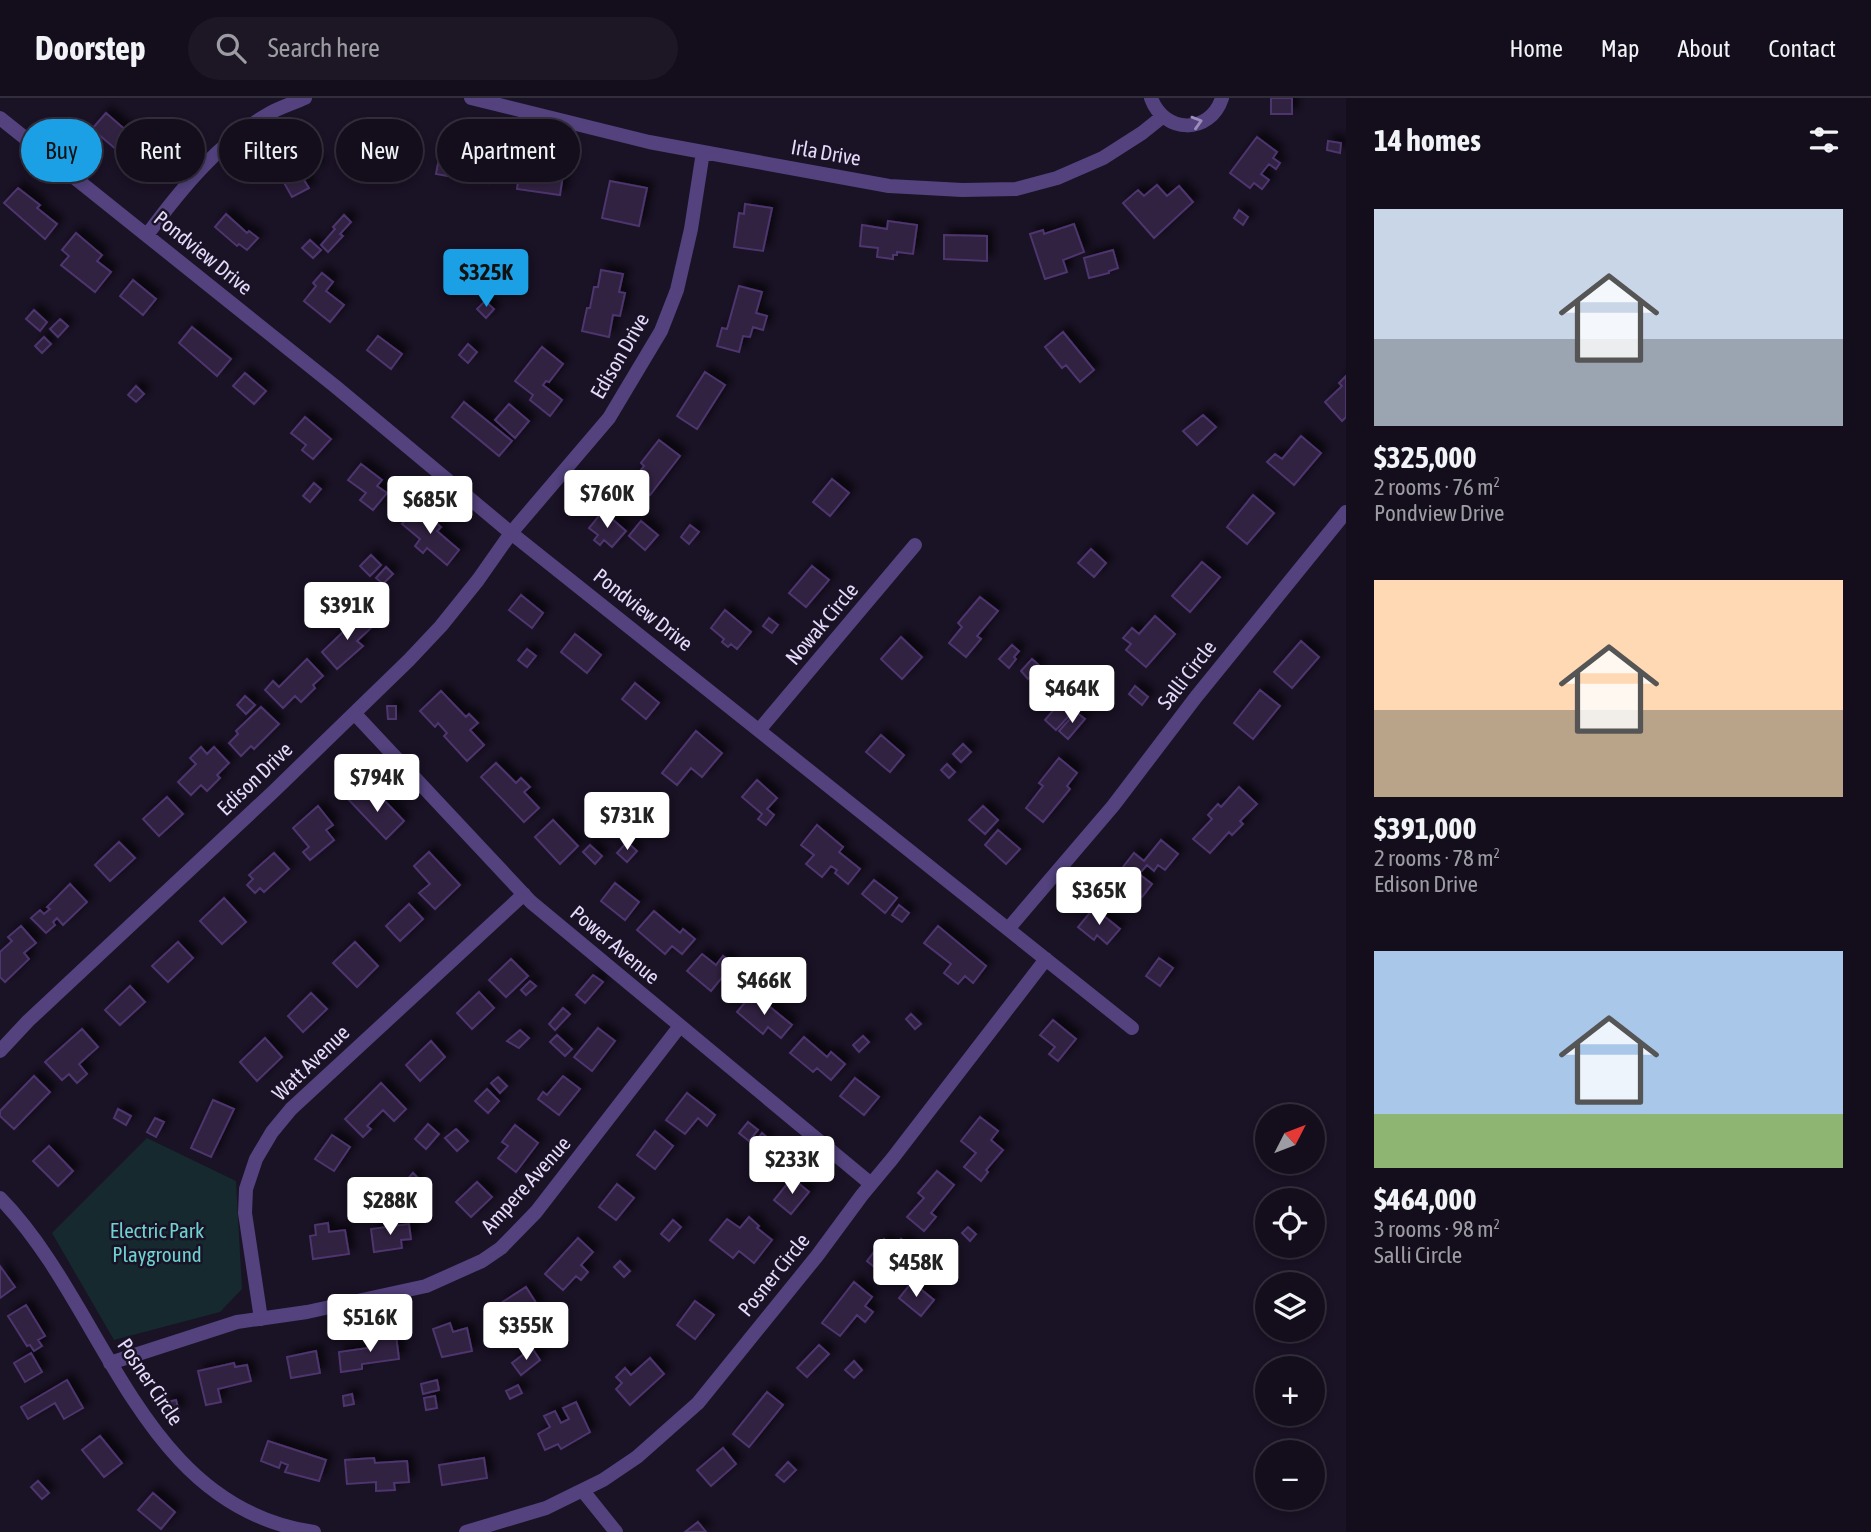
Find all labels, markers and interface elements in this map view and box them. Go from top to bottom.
search box [188,17,678,80]
text: Doorstep [35,29,146,67]
icon: search [212,29,250,67]
text: Search here [268,33,380,63]
text: Home [1509,35,1563,62]
text: Map [1601,35,1639,62]
text: About [1677,35,1730,62]
text: Contact [1768,35,1836,62]
one-way arrow [1190,116,1202,131]
chip: Buy [21,119,102,182]
chip: Rent [116,119,205,182]
chip: Filters [219,119,322,182]
chip: New [336,119,423,182]
chip: Apartment [437,119,580,182]
icon: filters [1805,121,1843,159]
text: 14 homes [1374,123,1481,157]
street label: Irla Drive [789,134,863,170]
street label: Pondview Drive [150,205,257,299]
pin: $325K [437,250,535,309]
icon: home [1546,255,1672,381]
text: $325K [459,259,513,285]
street label: Edison Drive [585,308,653,403]
text: $325,000 [1374,440,1477,474]
pin: $760K [558,470,656,530]
text: 2 rooms · 76 m² [1374,474,1500,500]
pin: $685K [381,476,479,536]
text: $760K [580,480,634,506]
text: $685K [403,486,457,512]
text: Pondview Drive [1374,500,1504,526]
street label: Pondview Drive [589,563,698,655]
street label: Nowak Circle [780,578,862,669]
pin: $391K [298,582,396,642]
text: $391K [320,592,374,618]
icon: home [1546,626,1672,752]
street label: Salli Circle [1152,635,1220,714]
pin: $464K [1023,666,1121,725]
text: $464K [1045,675,1099,701]
street label: Edison Drive [212,737,297,820]
pin: $794K [328,754,426,814]
text: $794K [350,764,404,790]
pin: $731K [578,792,676,852]
text: $731K [600,802,654,828]
text: $391,000 [1374,811,1477,845]
text: 2 rooms · 78 m² [1374,845,1500,871]
pin: $365K [1050,868,1148,927]
text: Edison Drive [1374,871,1478,897]
text: $365K [1072,877,1126,903]
street label: Power Avenue [566,900,665,988]
pin: $466K [715,958,813,1017]
text: $466K [737,967,791,993]
icon: home [1546,997,1672,1123]
street label: Watt Avenue [267,1020,354,1105]
north arrow [1255,1104,1325,1174]
map controls [1255,1104,1325,1510]
street label: Ampere Avenue [476,1131,575,1238]
pin: $233K [743,1136,841,1196]
text: $233K [765,1146,819,1172]
pin: $288K [341,1178,439,1237]
text: $464,000 [1374,1182,1477,1216]
text: $288K [363,1187,417,1213]
button: locate [1255,1188,1325,1258]
text: 3 rooms · 98 m² [1374,1216,1500,1242]
park label: Electric Park Playground [110,1218,204,1266]
street label: Posner Circle [733,1228,814,1321]
pin: $458K [867,1240,965,1299]
text: Salli Circle [1374,1242,1462,1268]
text: $458K [889,1249,943,1275]
button: layers [1255,1272,1325,1342]
pin: $516K [321,1294,419,1354]
pin: $355K [477,1302,575,1362]
text: $516K [343,1304,397,1330]
text: $355K [499,1312,553,1338]
street label: Posner Circle [113,1334,189,1429]
button: + [1255,1356,1325,1426]
button: − [1255,1440,1325,1510]

